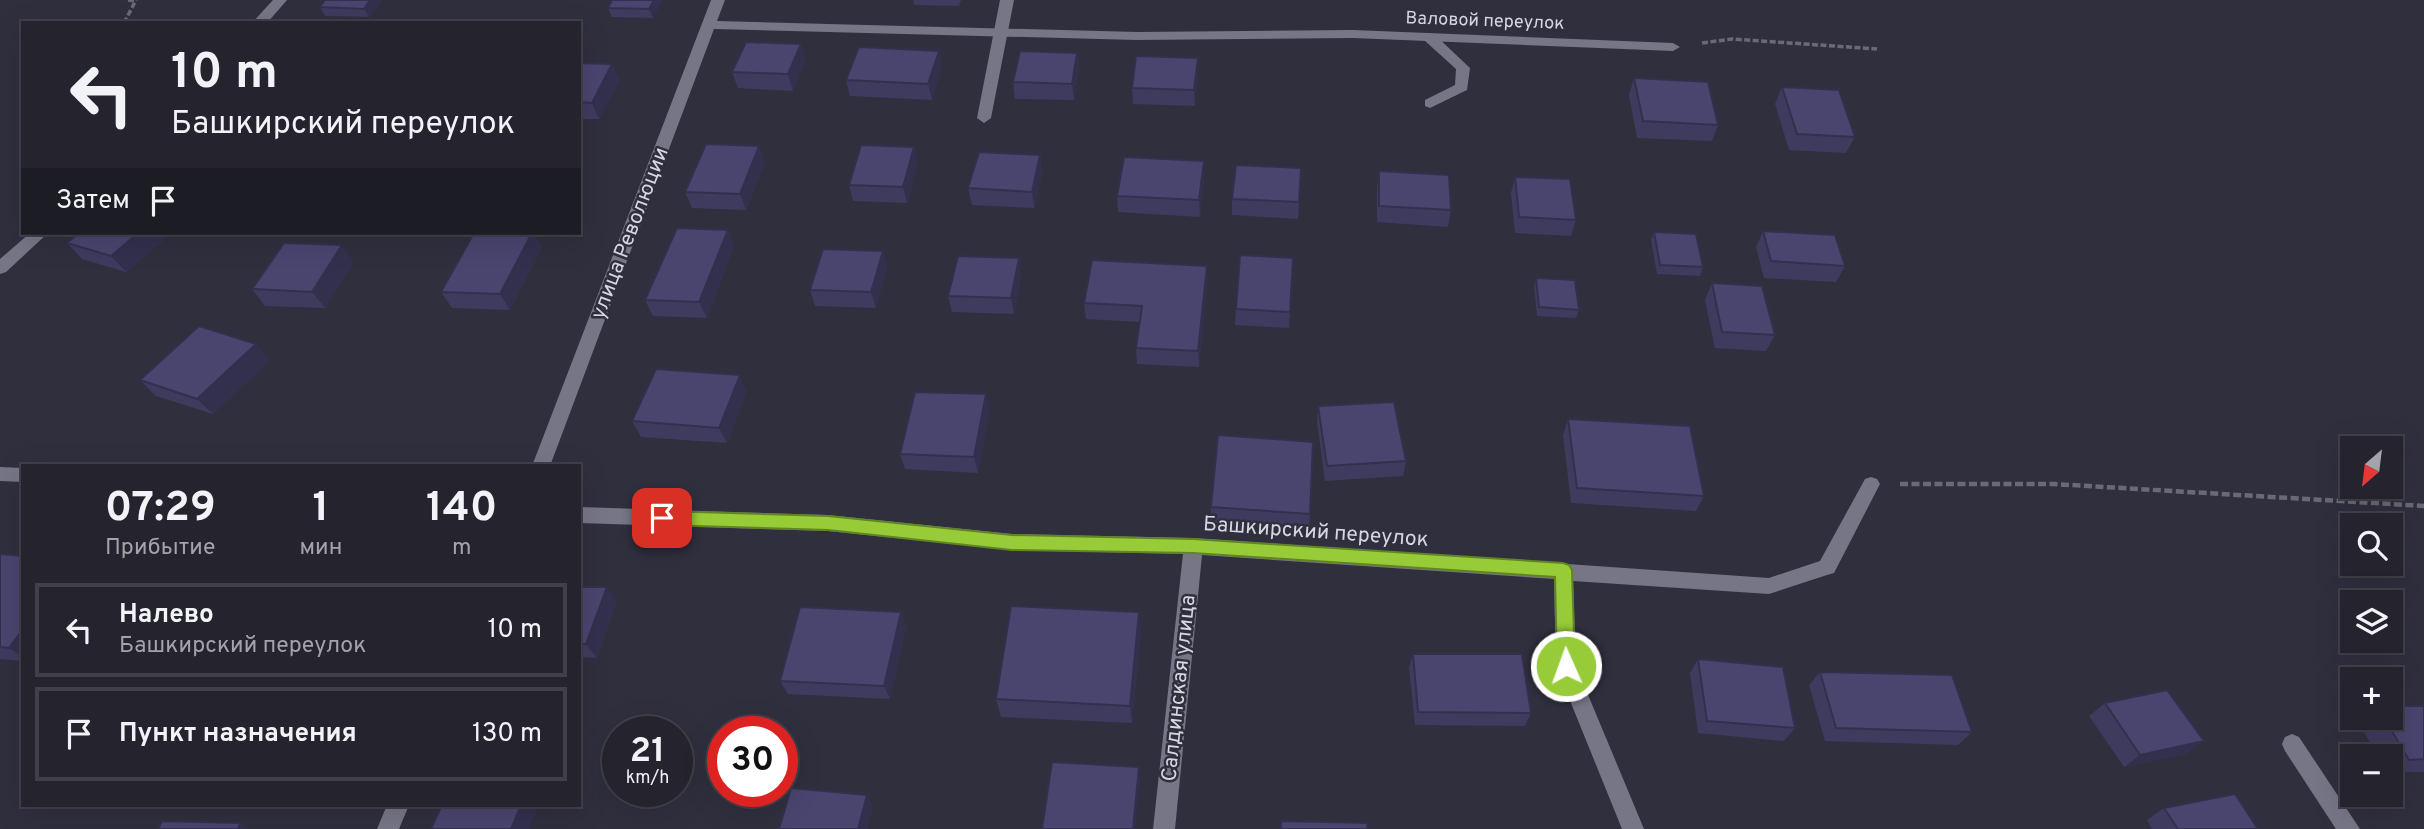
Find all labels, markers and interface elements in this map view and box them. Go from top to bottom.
street label: Валовой переулок [1405,7,1565,36]
text: 10 m [171,44,278,106]
icon: left [56,49,147,140]
text: Башкирский переулок [171,105,515,145]
street label: улица Революции [585,144,676,323]
icon: arrive [144,182,182,220]
text: Затем [56,185,130,218]
north arrow [2340,436,2403,499]
map controls [2340,436,2403,807]
text: 07:29 [105,483,216,536]
text: 1 [312,483,329,536]
text: 140 [426,483,497,536]
pin [632,488,692,548]
icon: arrive [643,499,681,537]
street label: Башкирский переулок [1202,511,1429,554]
button: search [2340,513,2403,576]
text: Прибытие [105,534,215,563]
text: мин [299,534,342,563]
text: m [452,534,471,563]
button: layers [2340,590,2403,653]
street label: Салдинская улица [1156,593,1203,783]
text: Налево [119,599,214,632]
icon: left [60,611,98,649]
text: 10 m [487,614,542,647]
position arrow [1529,629,1603,703]
text: Башкирский переулок [119,632,366,661]
button: + [2340,667,2403,730]
icon: arrive [60,715,98,753]
speed limit sign: 30 [707,716,798,807]
text: Пункт назначения [119,718,357,751]
text: 130 m [472,718,542,751]
text: 21 [630,730,665,774]
button: − [2340,744,2403,807]
text: km/h [626,767,669,790]

